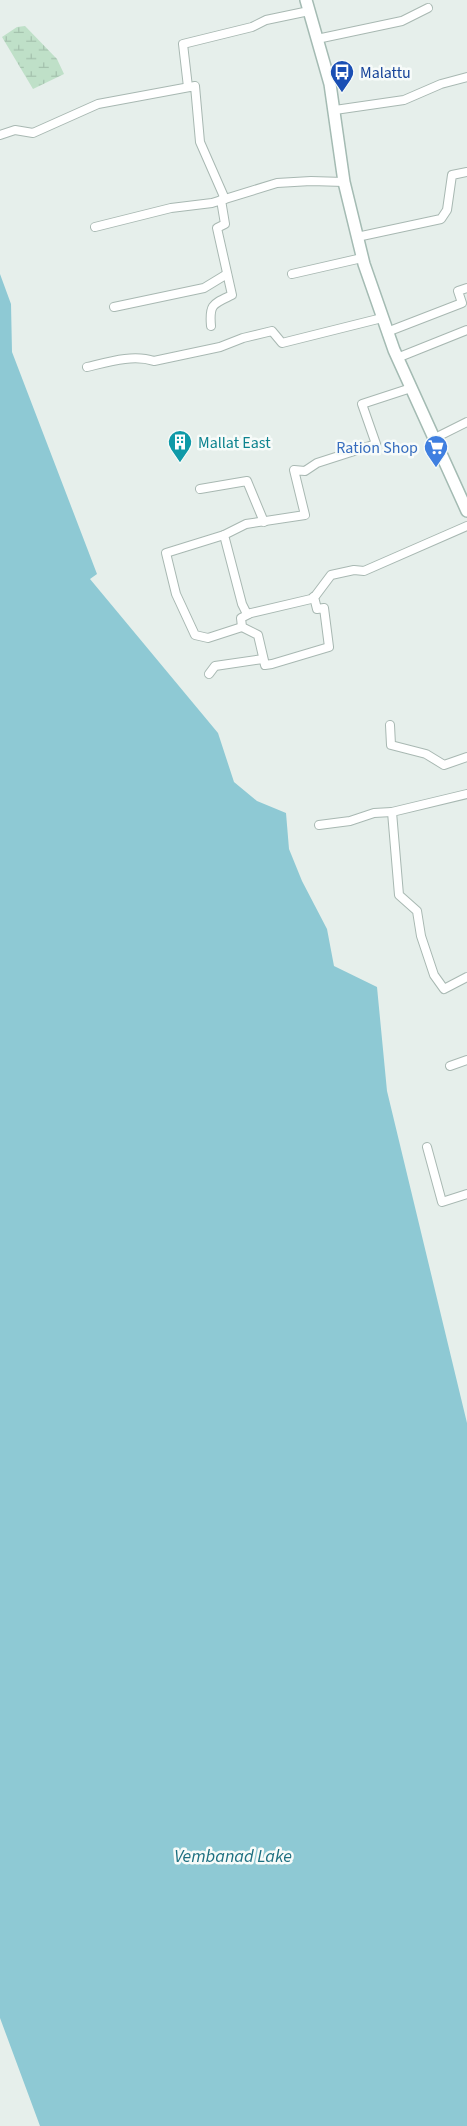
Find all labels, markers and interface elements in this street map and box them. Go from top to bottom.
bus stop icon: Malattu [329,59,355,93]
place label: Malattu [360,62,411,84]
building icon: Mallat East [167,429,193,463]
place label: Mallat East [198,432,271,454]
supermarket icon: Ration Shop [423,434,449,468]
place label: Ration Shop [336,437,418,459]
water label: Vembanad Lake [174,1844,292,1869]

